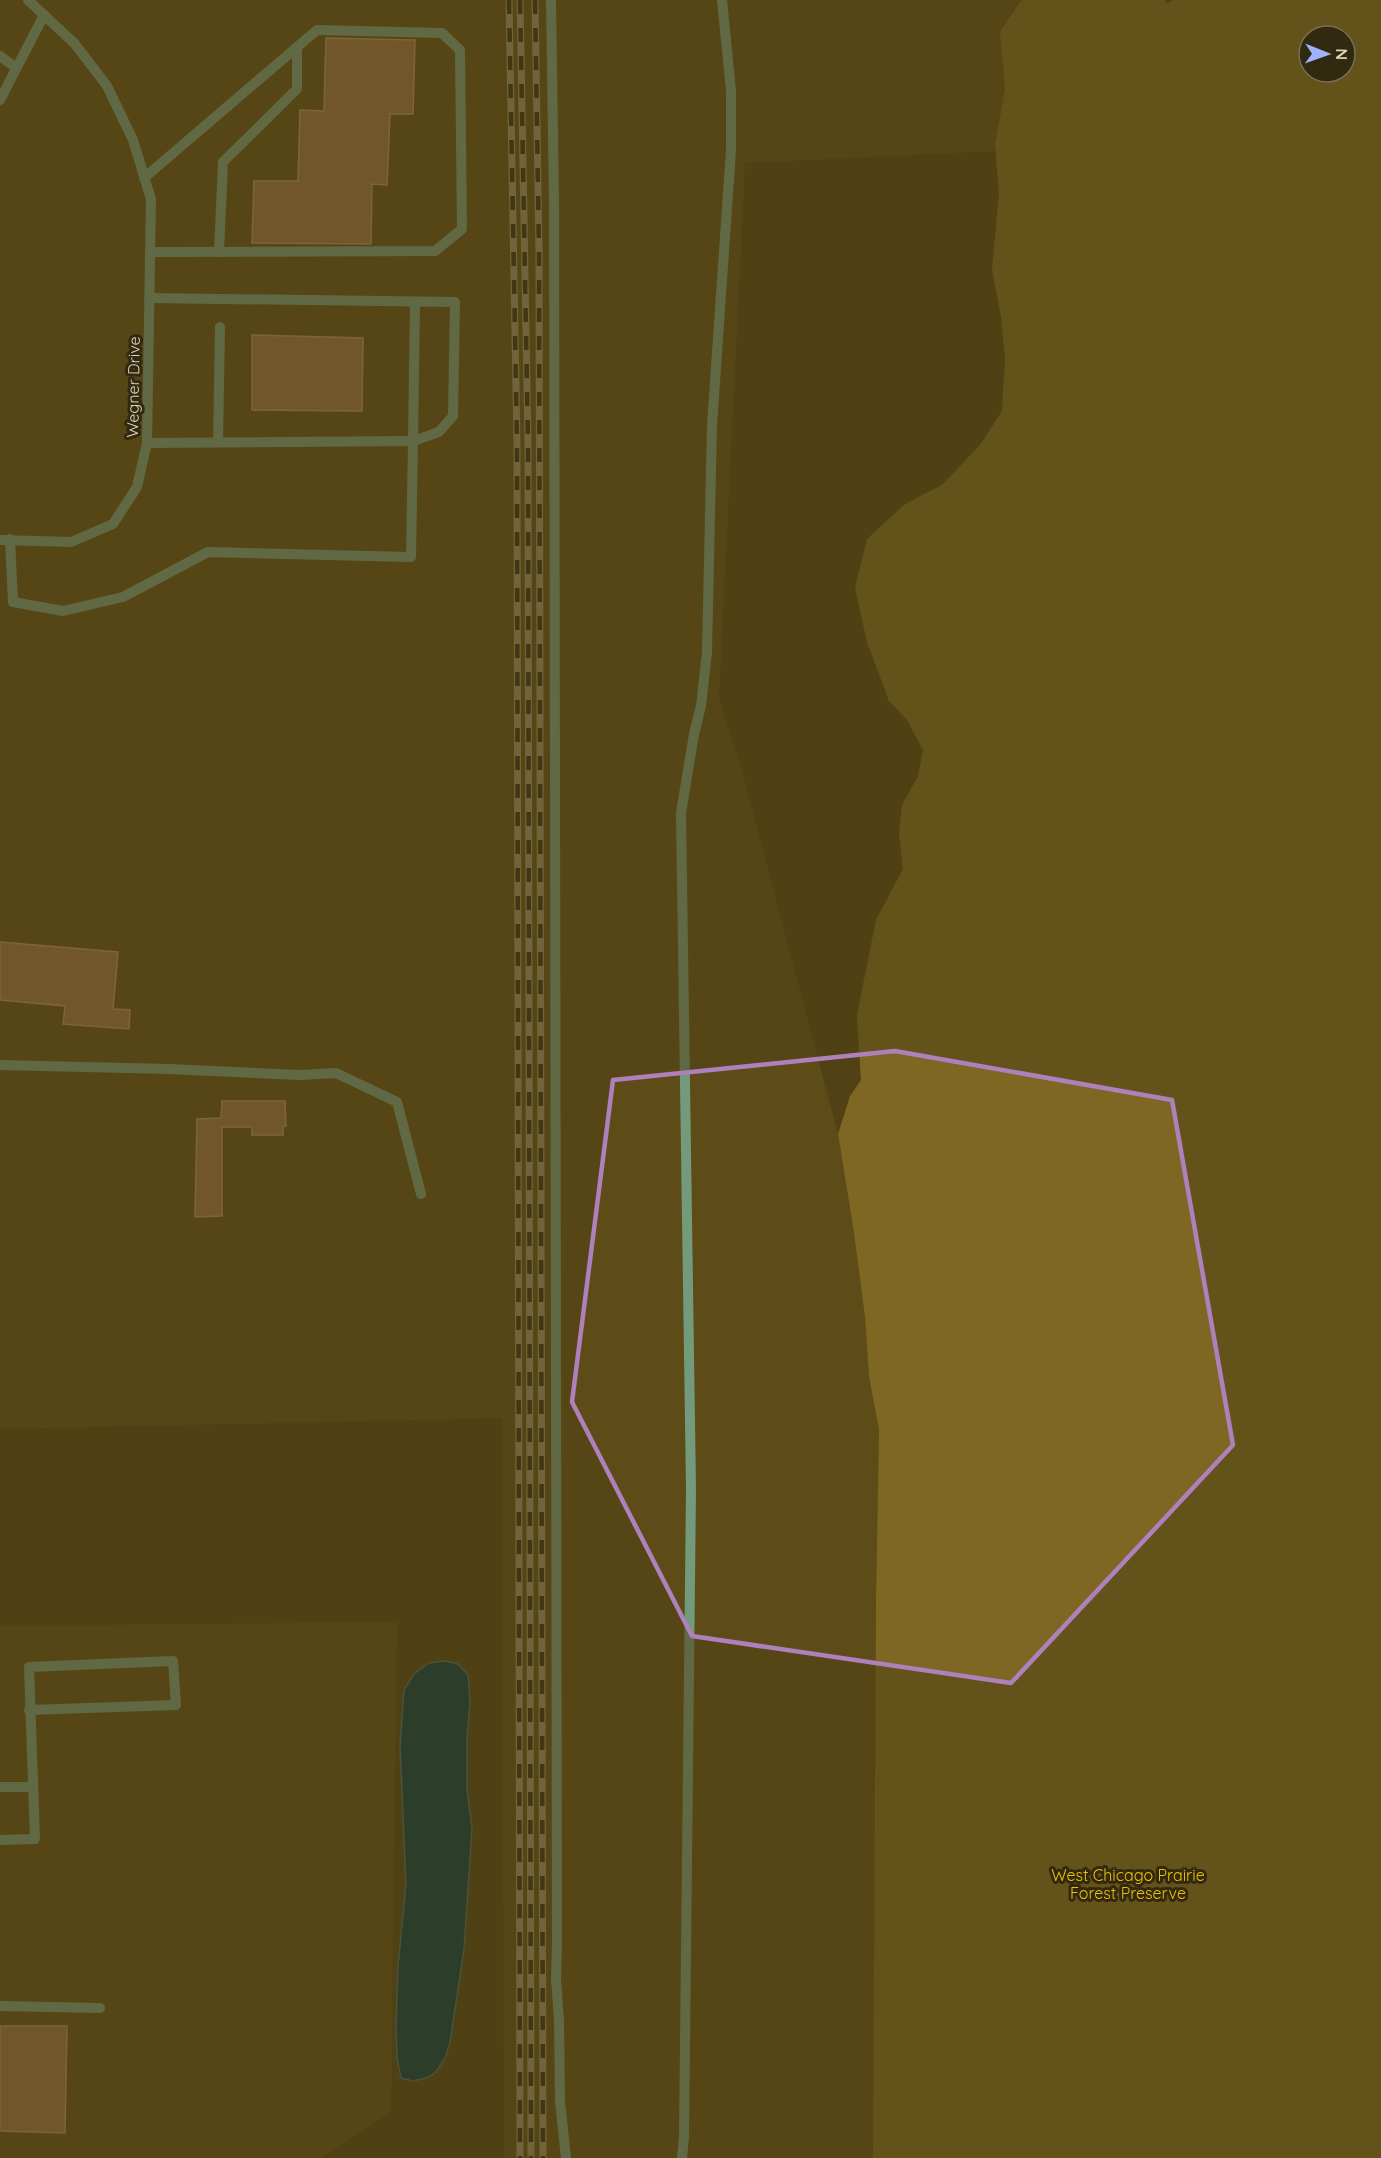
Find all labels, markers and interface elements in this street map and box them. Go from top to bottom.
north arrow [1297,24,1357,84]
text: N [1332,48,1352,60]
street label: Wegner Drive [122,336,144,438]
park label: West Chicago Prairie Forest Preserve [1051,1865,1205,1903]

